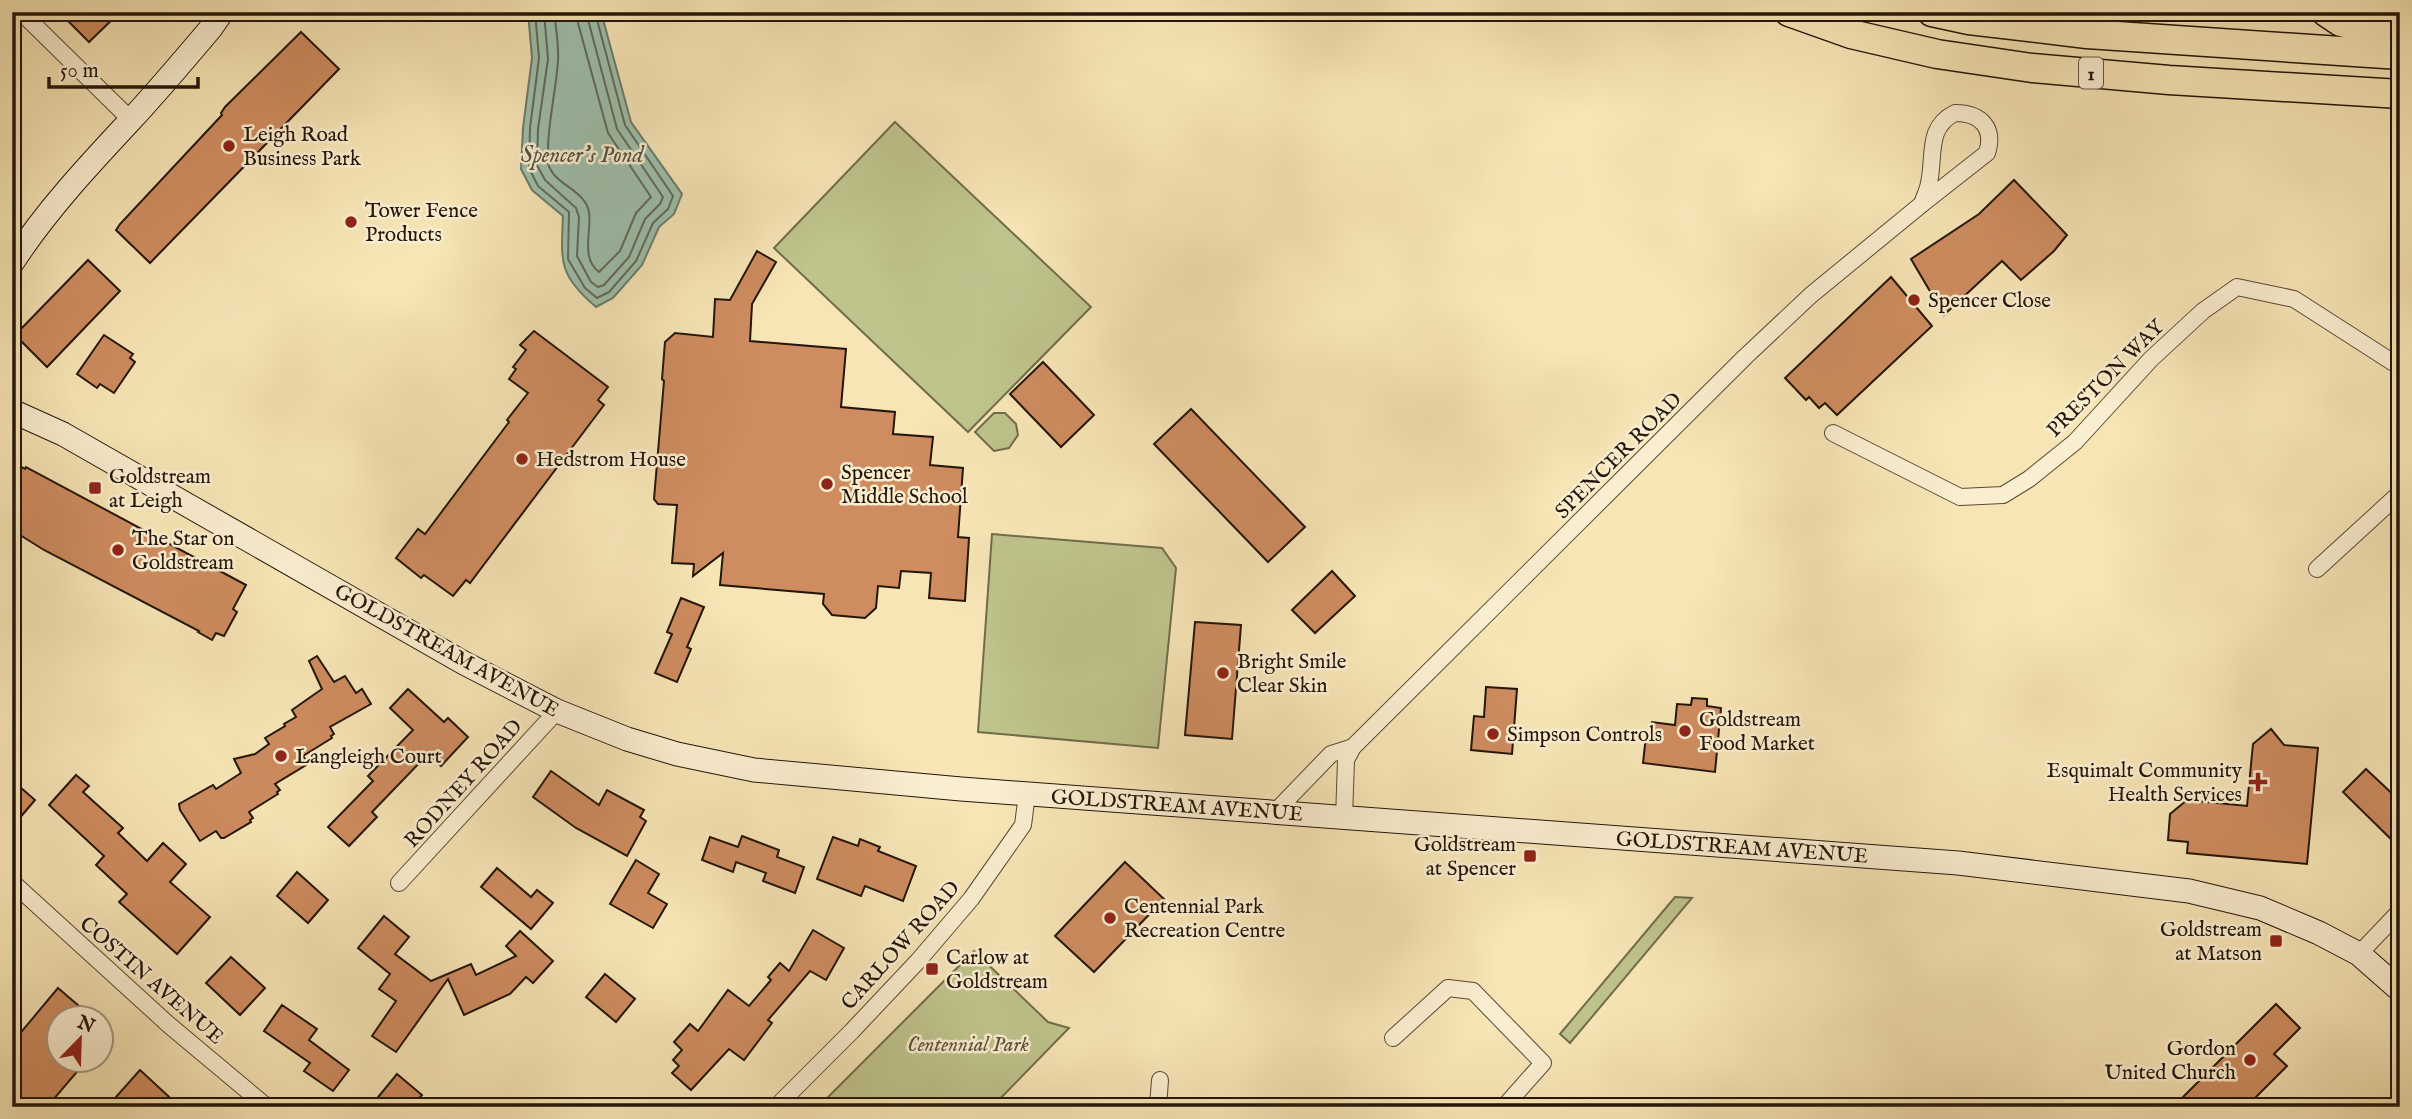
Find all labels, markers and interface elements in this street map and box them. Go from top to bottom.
scale bar [49,46,198,90]
text: 50 m [60,58,99,85]
road number: 1 [2079,58,2103,88]
place label: Leigh Road Business Park [243,122,362,173]
marker: Leigh Road Business Park [221,138,237,154]
water label: Spencer's Pond [521,141,645,170]
place label: Tower Fence Products [365,198,478,249]
marker: Tower Fence Products [343,214,359,230]
place label: Spencer Close [1928,288,2051,315]
marker: Spencer Close [1906,292,1922,308]
street label: PRESTON WAY [2041,313,2172,444]
street label: SPENCER ROAD [1550,387,1688,525]
place label: Hedstrom House [536,447,686,474]
marker: Hedstrom House [514,451,530,467]
place label: Spencer Middle School [841,460,968,511]
place label: Goldstream at Leigh [109,464,211,515]
marker: Spencer Middle School [819,476,835,492]
marker: Goldstream at Leigh [87,480,103,496]
place label: The Star on Goldstream [132,526,235,577]
marker: The Star on Goldstream [110,542,126,558]
street label: GOLDSTREAM AVENUE [329,578,563,724]
place label: Bright Smile Clear Skin [1237,649,1347,700]
marker: Bright Smile Clear Skin [1215,665,1231,681]
place label: Goldstream Food Market [1699,707,1815,758]
street label: RODNEY ROAD [399,714,529,854]
place label: Simpson Controls [1507,722,1662,749]
marker: Goldstream Food Market [1677,723,1693,739]
marker: Simpson Controls [1485,726,1501,742]
place label: Langleigh Court [295,744,442,771]
marker: Langleigh Court [273,748,289,764]
place label: Esquimalt Community Health Services [2047,758,2243,809]
marker: Esquimalt Community Health Services [2248,772,2268,792]
street label: GOLDSTREAM AVENUE [1050,784,1304,829]
street label: GOLDSTREAM AVENUE [1615,826,1869,871]
place label: Goldstream at Spencer [1414,832,1516,883]
marker: Goldstream at Spencer [1522,848,1538,864]
street label: CARLOW ROAD [836,876,966,1016]
place label: Centennial Park Recreation Centre [1124,894,1285,945]
marker: Centennial Park Recreation Centre [1102,910,1118,926]
street label: COSTIN AVENUE [75,911,229,1049]
place label: Goldstream at Matson [2160,917,2262,968]
marker: Goldstream at Matson [2268,933,2284,949]
place label: Carlow at Goldstream [946,945,1048,996]
marker: Carlow at Goldstream [924,961,940,977]
north arrow [46,1004,116,1074]
park label: Centennial Park [907,1032,1029,1059]
place label: Gordon United Church [2105,1036,2236,1087]
marker: Gordon United Church [2242,1052,2258,1068]

